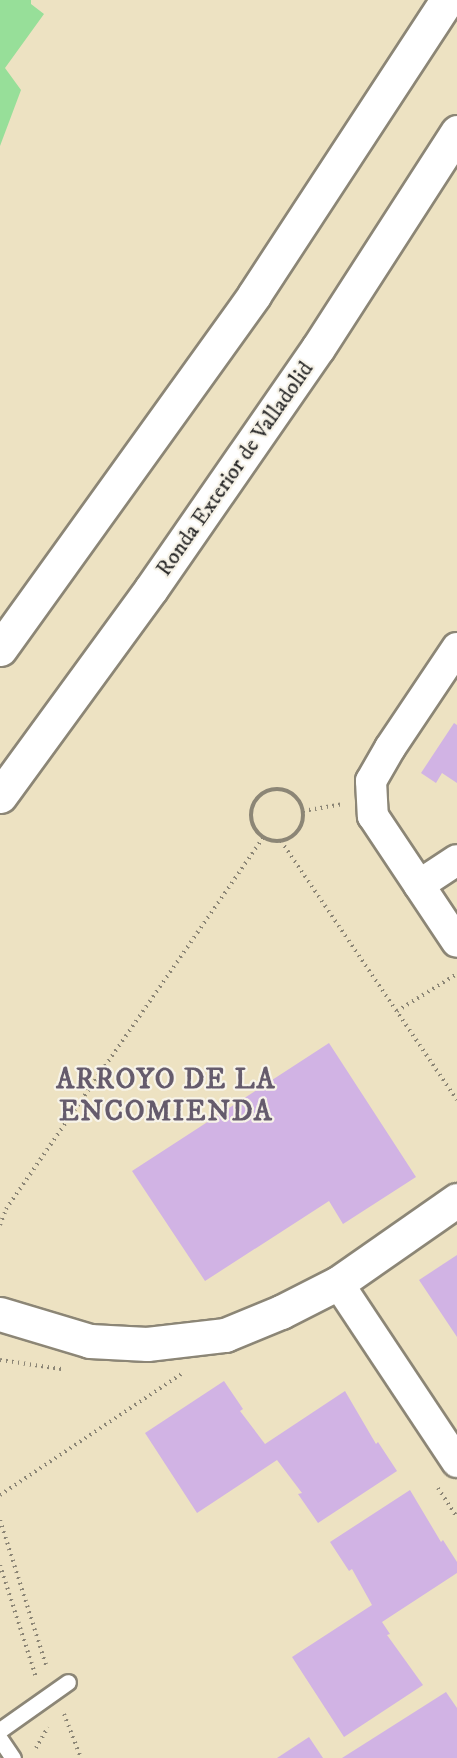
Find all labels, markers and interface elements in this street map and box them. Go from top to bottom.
street label: Ronda Exterior de Valladolid [151,357,319,581]
district label: ARROYO DE LA ENCOMIENDA [56,1063,276,1129]

